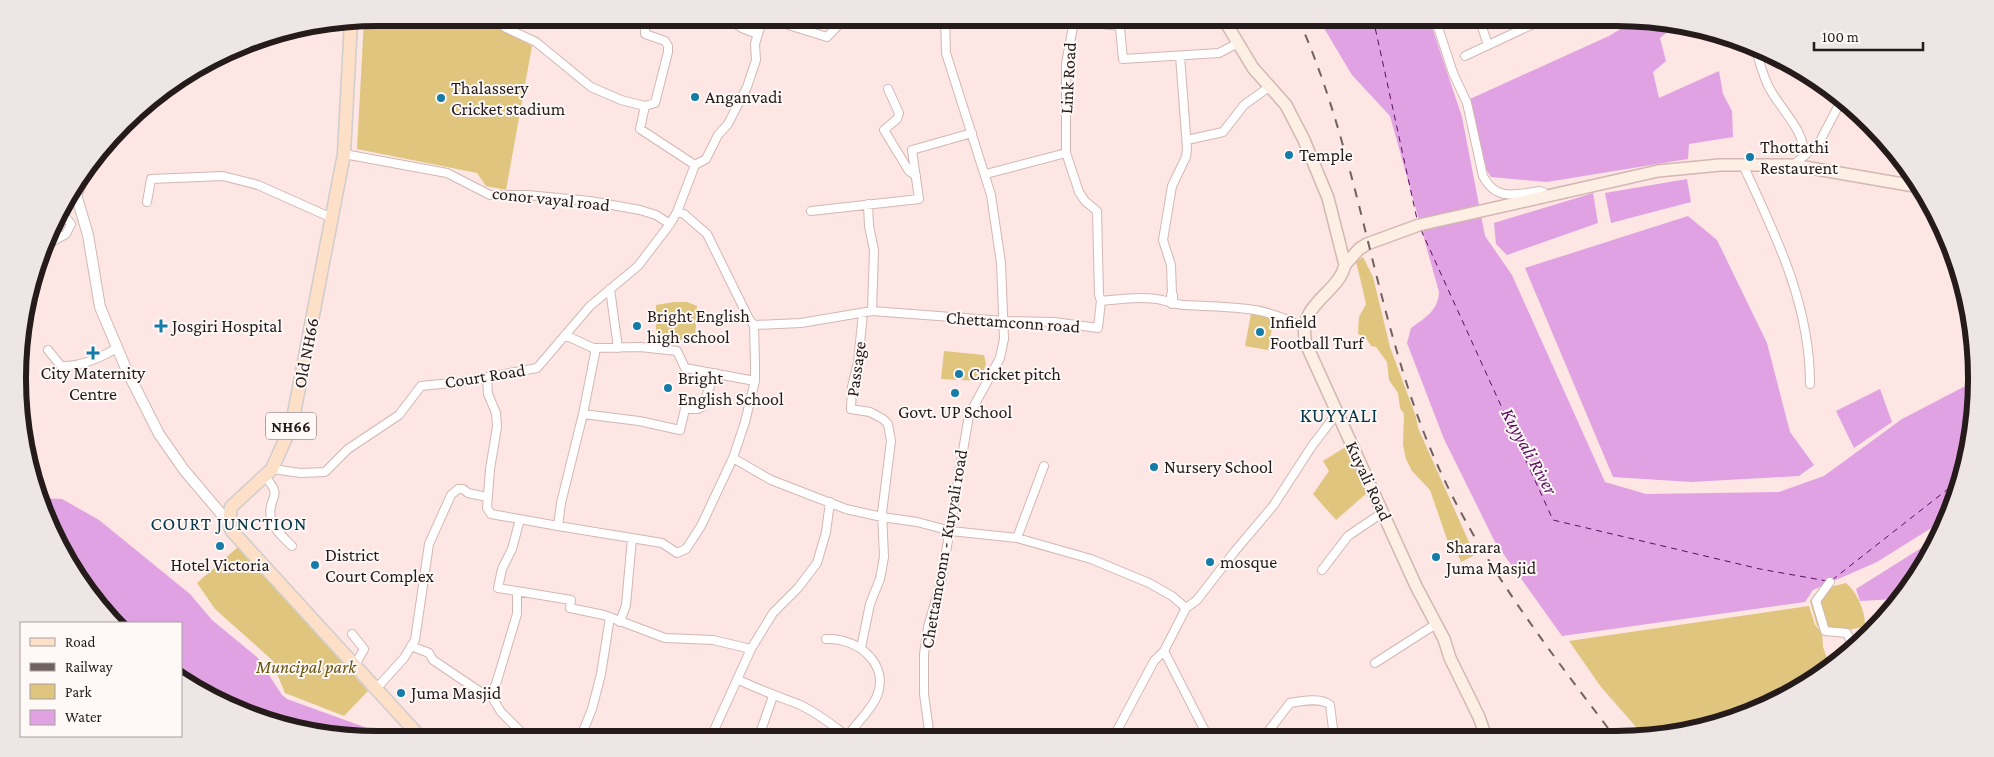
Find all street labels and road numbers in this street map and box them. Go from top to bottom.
street label: Link Road [1056,41,1080,114]
street label: conor vayal road [491,183,611,215]
street label: Chettamconn road [945,307,1081,337]
street label: Old NH66 [289,316,323,390]
street label: Passage [842,340,870,398]
street label: Court Road [443,360,527,392]
road number: NH66 [266,412,316,440]
street label: Kuyali Road [1342,438,1396,524]
street label: Chettamconn - Kuyyali road [917,447,971,650]

